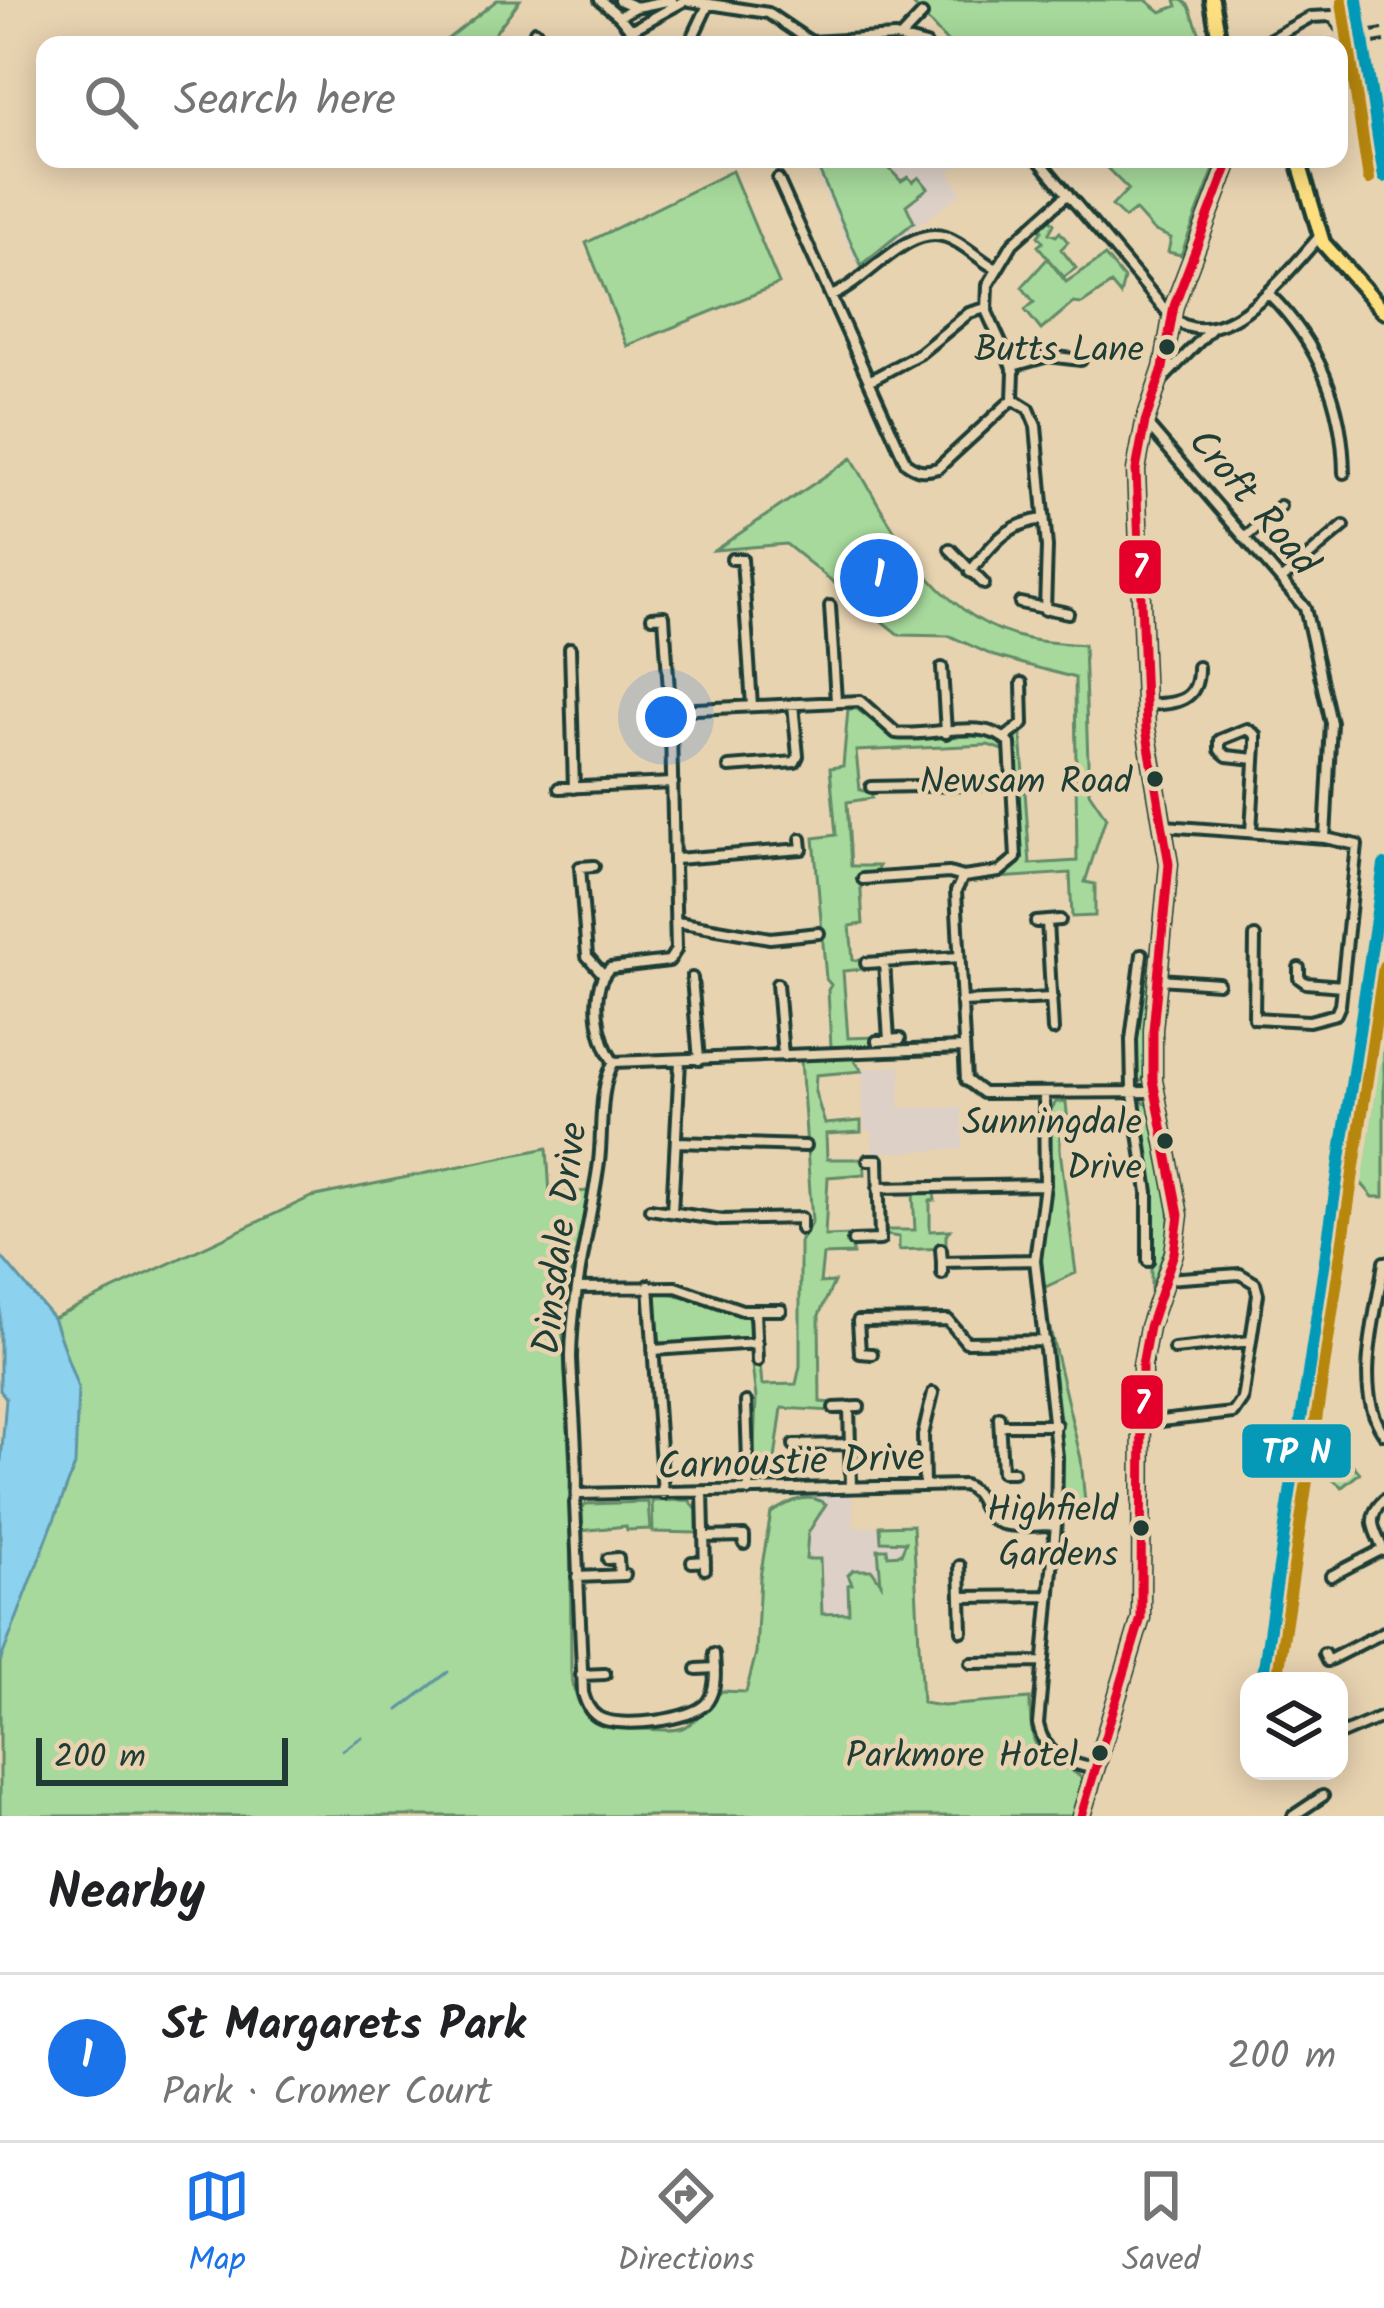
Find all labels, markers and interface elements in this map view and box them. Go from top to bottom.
search box [36,36,1348,168]
text: Search here [174,66,396,138]
icon: search [78,69,144,135]
place label: Butts Lane [974,323,1144,380]
marker: Butts Lane [1156,336,1178,358]
street label: Croft Road [1171,416,1334,593]
pin: 1 [840,533,918,623]
line badge: 7 [1117,538,1163,596]
text: 7 [1132,543,1149,596]
your location [636,687,696,747]
place label: Newsam Road [920,755,1133,812]
marker: Newsam Road [1144,768,1166,790]
place label: Sunningdale Drive [962,1096,1142,1198]
street label: Dinsdale Drive [517,1119,607,1358]
marker: Sunningdale Drive [1154,1130,1176,1152]
line badge: 7 [1119,1373,1165,1431]
text: 7 [1134,1379,1151,1432]
line badge: TP N [1240,1422,1353,1480]
street label: Carnoustie Drive [656,1428,926,1500]
text: TP N [1261,1428,1331,1481]
place label: Highfield Gardens [987,1483,1119,1585]
marker: Highfield Gardens [1130,1517,1152,1539]
map controls [1240,1672,1348,1780]
button: layers [1240,1672,1348,1780]
place label: Parkmore Hotel [846,1729,1078,1786]
scale bar [36,1732,288,1785]
text: 200 m [54,1732,146,1785]
marker: Parkmore Hotel [1089,1742,1111,1764]
text: Nearby [48,1854,205,1935]
text: St Margarets Park [162,1991,525,2063]
text: 1 [81,2027,93,2089]
text: 200 m [1228,2027,1336,2089]
text: Park · Cromer Court [162,2063,492,2125]
tab: Map [184,2163,250,2288]
tab: Directions [617,2163,754,2288]
tab: Saved [1122,2163,1200,2288]

